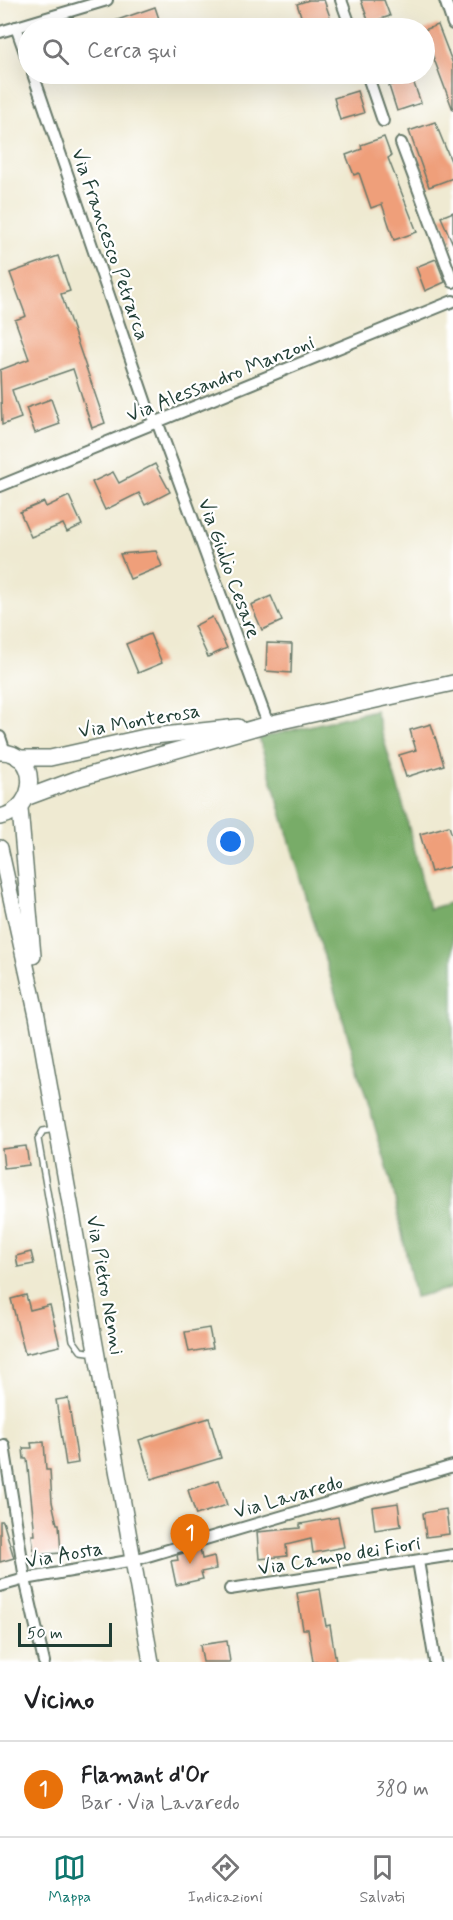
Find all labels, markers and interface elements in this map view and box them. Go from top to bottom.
search box [18,18,435,84]
icon: search [39,35,72,68]
text: Cerca qui [87,37,177,65]
street label: Via Francesco Petrarca [64,145,155,344]
street label: Via Alessandro Manzoni [123,329,319,429]
street label: Via Giulio Cesare [191,495,267,642]
street label: Via Monterosa [76,697,202,745]
your location [216,827,245,856]
street label: Via Pietro Nenni [79,1213,130,1357]
street label: Via Lavaredo [231,1469,346,1526]
pin: 1 [170,1514,210,1564]
street label: Via Campo dei Fiori [256,1530,422,1583]
street label: Via Aosta [24,1535,105,1576]
scale bar [18,1620,112,1648]
text: 50 m [27,1623,63,1644]
text: Vicino [24,1684,94,1718]
text: Flamant d'Or [81,1762,209,1790]
text: 1 [39,1776,48,1803]
text: 380 m [376,1776,429,1803]
text: Bar · Via Lavaredo [81,1790,240,1817]
tab: Mappa [48,1851,91,1908]
tab: Indicazioni [188,1851,263,1908]
tab: Salvati [359,1851,405,1908]

